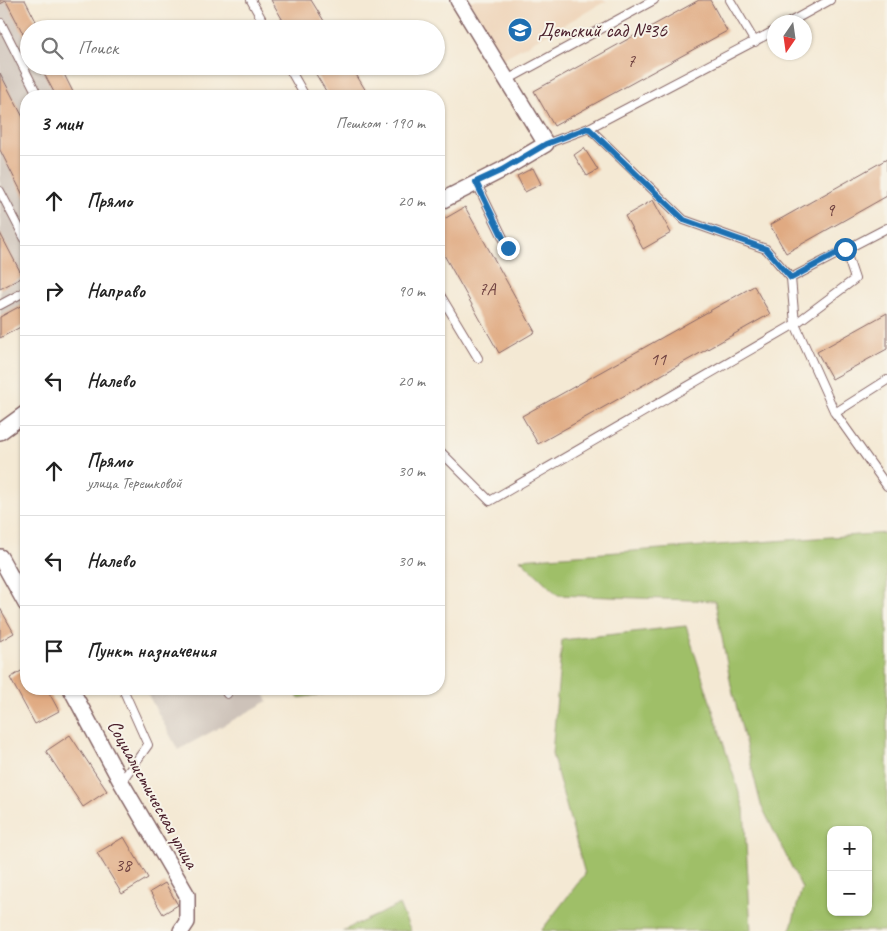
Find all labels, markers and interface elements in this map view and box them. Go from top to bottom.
north arrow [767,15,812,60]
school or university icon: Детский сад №36 [507,17,533,43]
place label: Детский сад №36 [538,18,668,43]
search box [20,20,445,75]
icon: search [38,34,66,62]
text: Поиск [78,36,118,60]
house number: 7 [627,50,636,72]
text: 3 мин [40,110,83,136]
text: Пешком · 190 m [336,113,425,133]
icon: ahead [40,187,68,215]
text: Прямо [87,189,132,213]
text: 20 m [398,191,425,211]
house number: 9 [826,199,836,221]
route end [497,237,520,260]
route start [834,238,857,261]
icon: right [40,277,68,305]
house number: 7А [478,278,497,300]
text: Направо [87,279,145,303]
text: 90 m [398,281,425,301]
house number: 11 [650,348,667,370]
icon: left [40,367,68,395]
text: Налево [87,369,135,393]
text: 20 m [398,371,425,391]
text: Прямо [87,449,132,473]
icon: ahead [40,457,68,485]
text: 30 m [398,461,425,481]
text: улица Терешковой [87,473,182,493]
icon: left [40,547,68,575]
text: Налево [87,549,135,573]
text: 30 m [398,551,425,571]
icon: arrive [40,637,68,665]
text: Пункт назначения [87,639,216,663]
street label: Социалистическая улица [102,715,205,874]
map controls [827,826,872,916]
button: + [827,826,872,871]
house number: 38 [115,854,133,876]
button: − [827,871,872,916]

